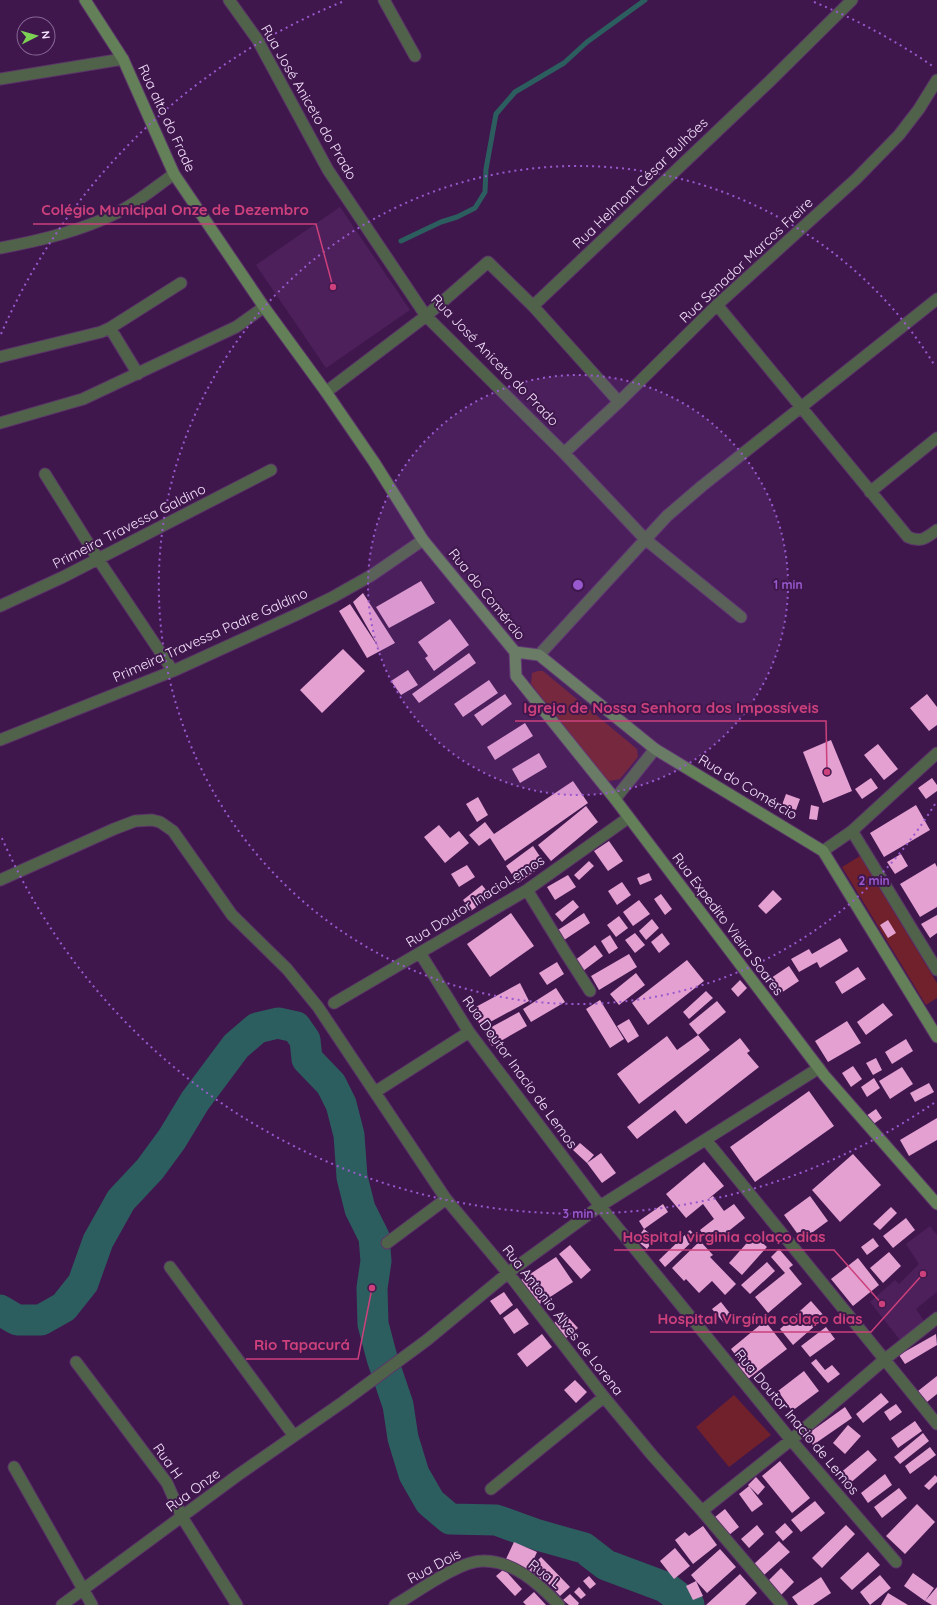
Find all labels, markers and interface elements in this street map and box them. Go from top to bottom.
north arrow [16,16,56,56]
street label: Rua José Aniceto do Prado [257,21,361,183]
text: N [39,30,53,40]
street label: Rua alto do Frade [134,61,200,175]
street label: Rua Helmont César Bulhões [569,114,711,252]
street label: Rua Senador Marcos Freire [675,193,817,327]
callout: Colégio Municipal Onze de Dezembro [33,197,316,224]
text: Colégio Municipal Onze de Dezembro [41,200,309,219]
street label: Rua José Aniceto do Prado [427,290,563,430]
street label: Primeira Travessa Galdino [49,480,209,572]
street label: Rua do Comércio [445,545,529,643]
text: 1 min [773,577,803,592]
centre of rings [571,578,585,592]
street label: Primeira Travessa Padre Galdino [110,584,310,686]
callout: Igreja de Nossa Senhora dos Impossíveis [515,694,826,721]
text: Igreja de Nossa Senhora dos Impossíveis [523,698,819,717]
street label: Rua do Comércio [695,750,801,824]
street label: Rua Expedito Vieira Soares [668,849,788,999]
street label: Rua Doutor InacioLemos [402,851,548,951]
text: 2 min [858,873,890,888]
street label: Rua Doutor Inacio de Lemos [459,992,581,1152]
text: 3 min [563,1206,593,1221]
callout: Hospital virginia colaço dias [614,1223,834,1250]
text: Hospital virginia colaço dias [622,1227,826,1246]
street label: Rua Antonio Alves de Lorena [499,1241,627,1399]
callout: Hospital Virgínia colaço dias [650,1305,871,1332]
text: Hospital Virgínia colaço dias [658,1309,862,1328]
callout: Rio Tapacurá [246,1332,358,1359]
text: Rio Tapacurá [254,1335,350,1354]
street label: Rua Doutor Inacio de Lemos [731,1346,863,1498]
street label: Rua H [149,1440,187,1482]
street label: Rua Onze [162,1464,224,1516]
street label: Rua Dois [404,1545,464,1587]
street label: Rua L [525,1556,566,1593]

